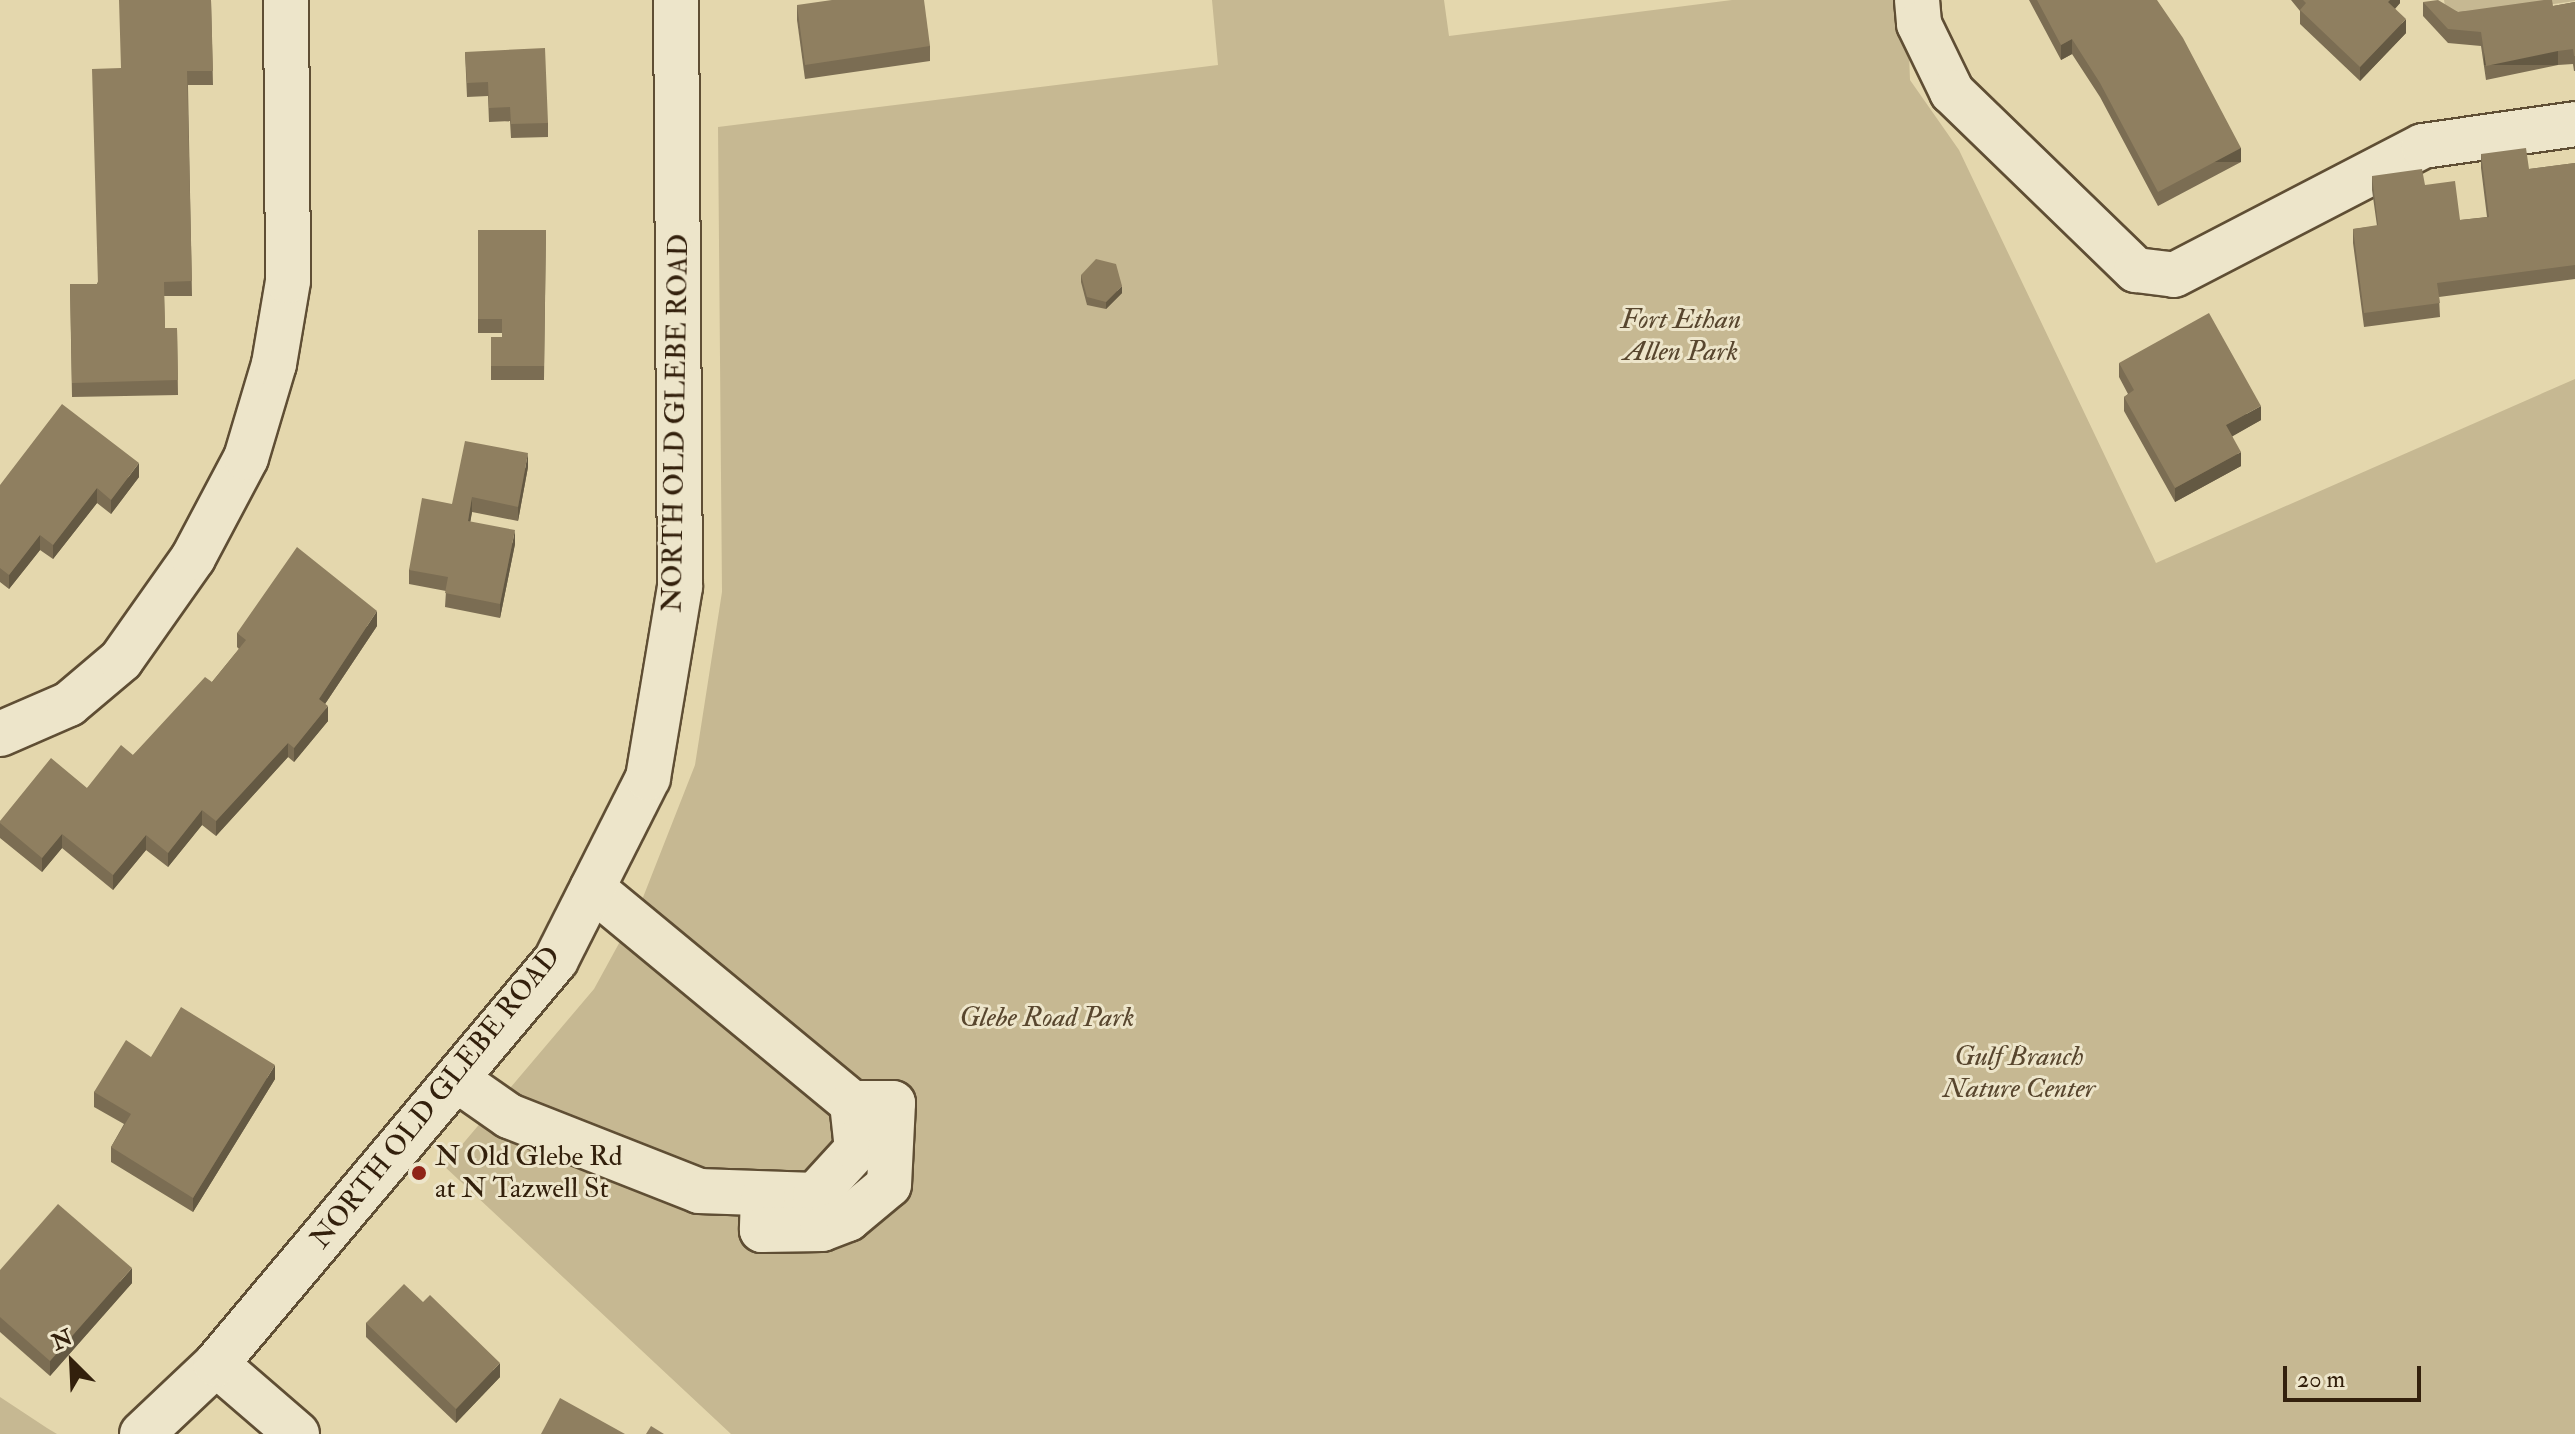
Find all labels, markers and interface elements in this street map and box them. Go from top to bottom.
street label: NORTH OLD GLEBE ROAD [656,233,696,613]
park label: Fort Ethan Allen Park [1621,303,1741,369]
street label: NORTH OLD GLEBE ROAD [304,940,568,1256]
park label: Glebe Road Park [959,1001,1135,1035]
park label: Gulf Branch Nature Center [1943,1040,2095,1106]
place label: N Old Glebe Rd at N Tazwell St [435,1140,623,1206]
marker: N Old Glebe Rd at N Tazwell St [410,1164,428,1182]
north arrow [32,1322,112,1402]
text: N [48,1323,77,1357]
scale bar [2287,1350,2425,1400]
text: 20 m [2297,1364,2345,1395]

